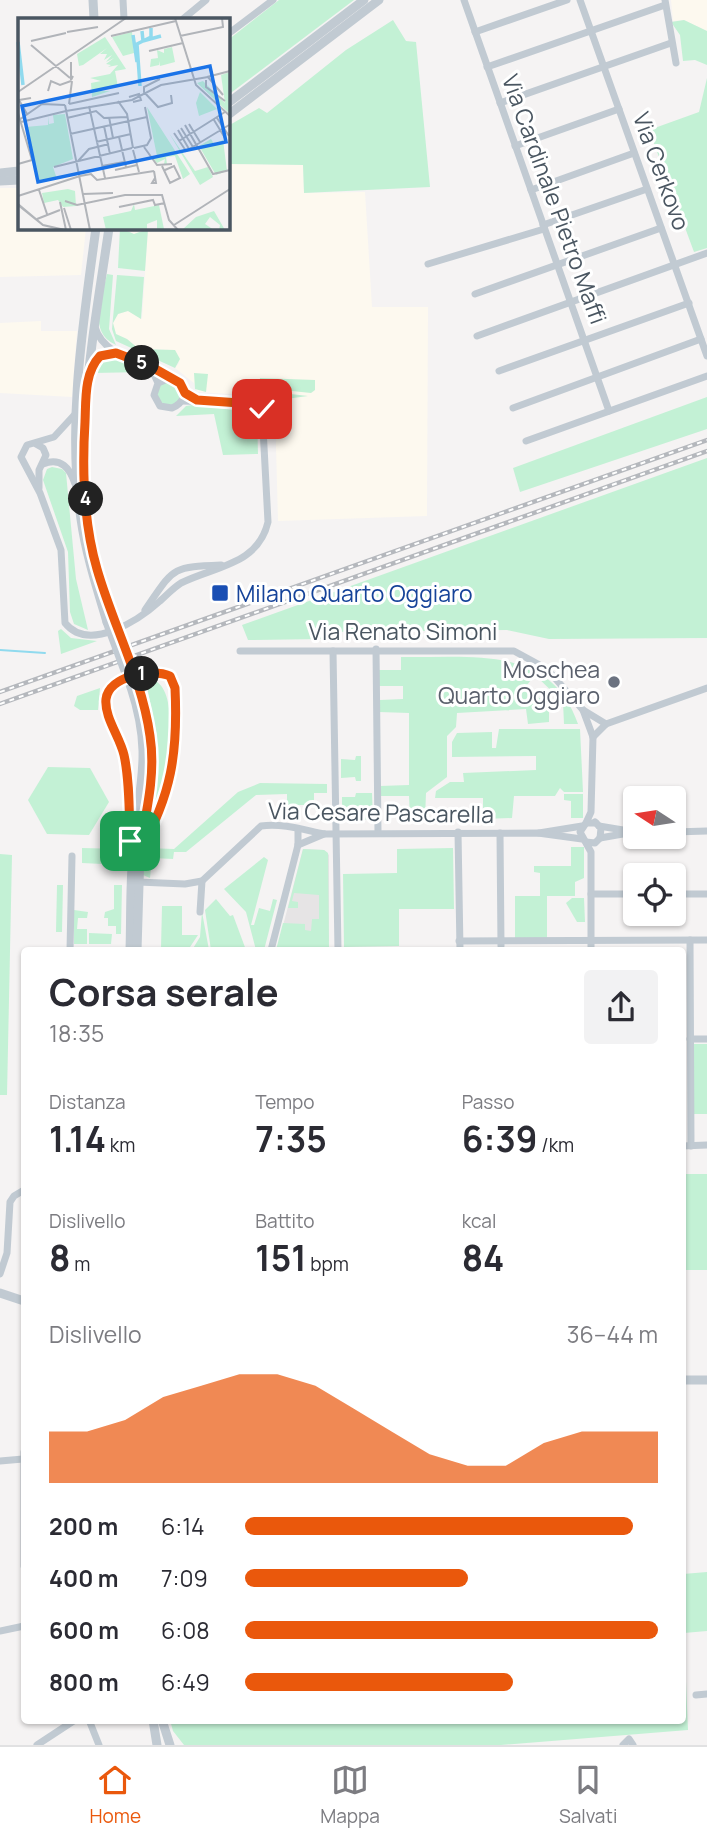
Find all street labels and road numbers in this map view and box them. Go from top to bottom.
street label: Via Cardinale Pietro Maffi [495,70,615,328]
street label: Via Cerkovo [626,107,698,235]
street label: Via Renato Simoni [309,615,497,647]
street label: Via Cesare Pascarella [268,794,494,830]

